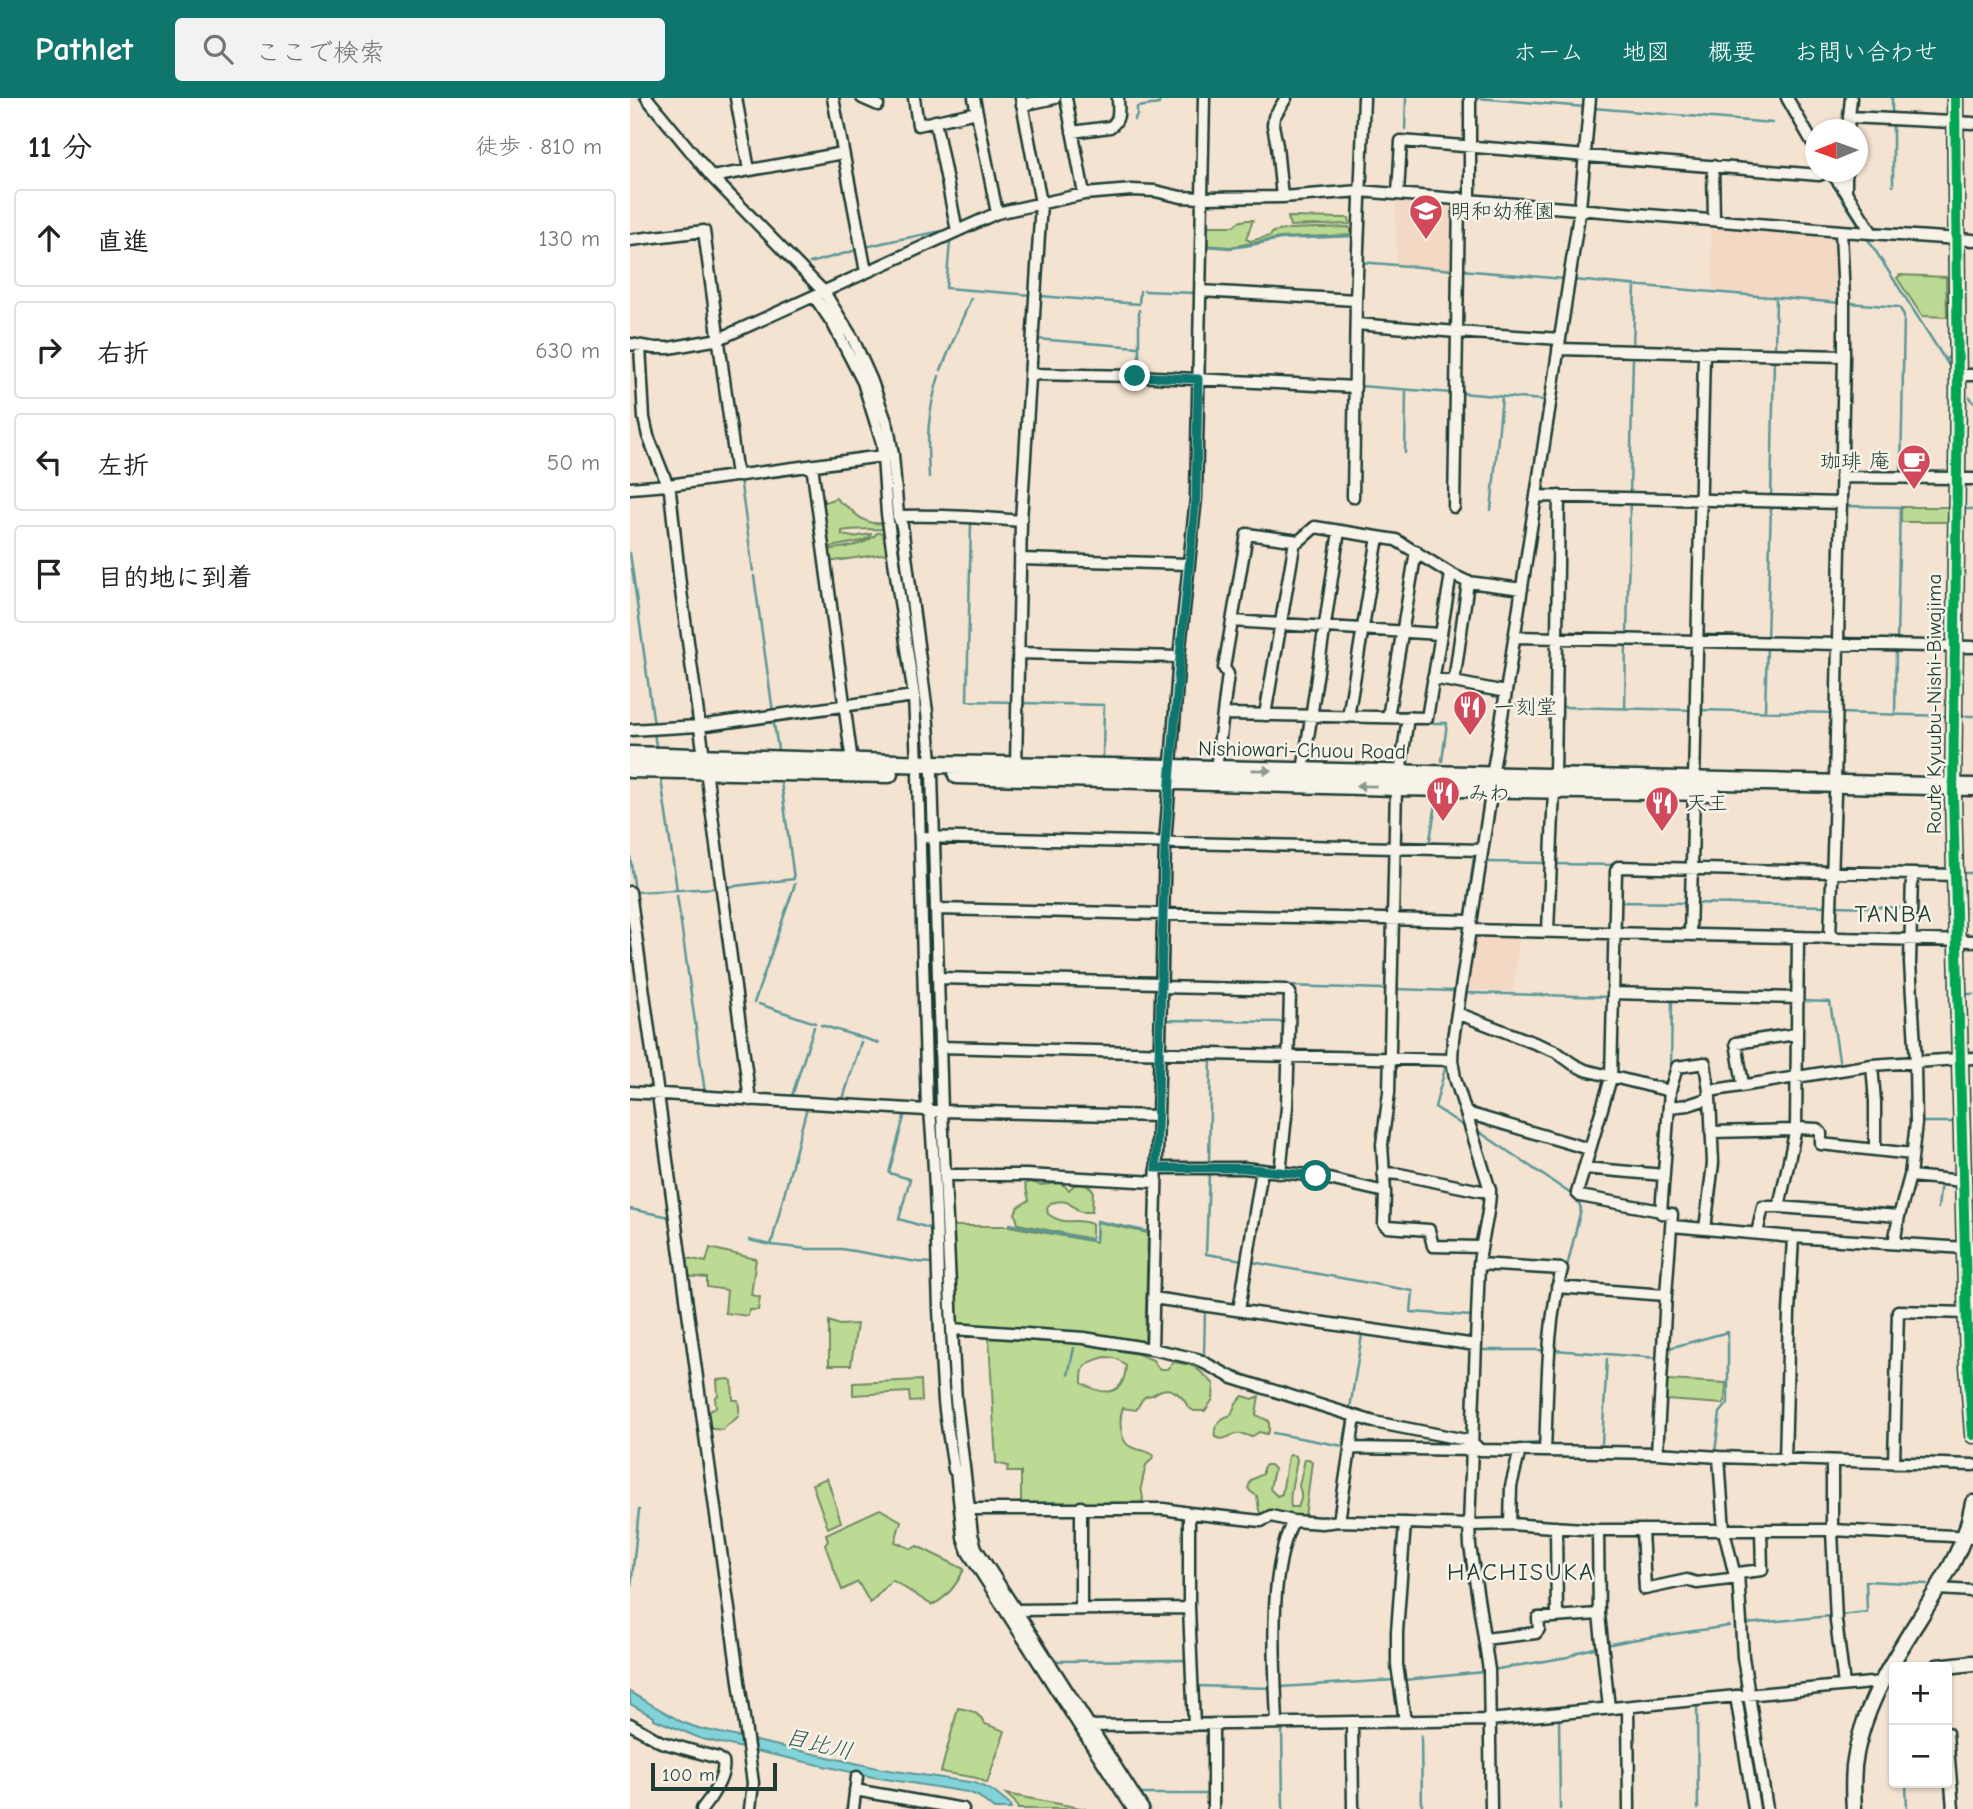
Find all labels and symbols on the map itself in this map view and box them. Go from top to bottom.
north arrow [1805,119,1868,182]
school or university icon: 明和幼稚園 [1407,192,1445,241]
place label: 明和幼稚園 [1450,199,1555,223]
route end [1119,360,1150,391]
cafe icon: 珈琲 庵 [1895,442,1933,491]
place label: 珈琲 庵 [1820,449,1890,473]
street label: Route Kyuubu-Nishi-Biwajima [1922,574,1946,834]
restaurant icon: 一刻堂 [1451,688,1489,737]
place label: 一刻堂 [1494,695,1557,719]
street label: Nishiowari-Chuou Road [1198,736,1406,764]
one-way arrow [1251,764,1273,776]
restaurant icon: みわ [1424,774,1462,823]
one-way arrow [1355,780,1377,792]
place label: みわ [1468,781,1510,805]
restaurant icon: 天王 [1643,784,1681,833]
place label: 天王 [1686,791,1728,815]
district label: TANBA [1855,900,1934,928]
route start [1300,1160,1331,1191]
district label: HACHISUKA [1447,1558,1595,1586]
water label: 目比川 [782,1723,856,1765]
scale bar [651,1760,777,1792]

